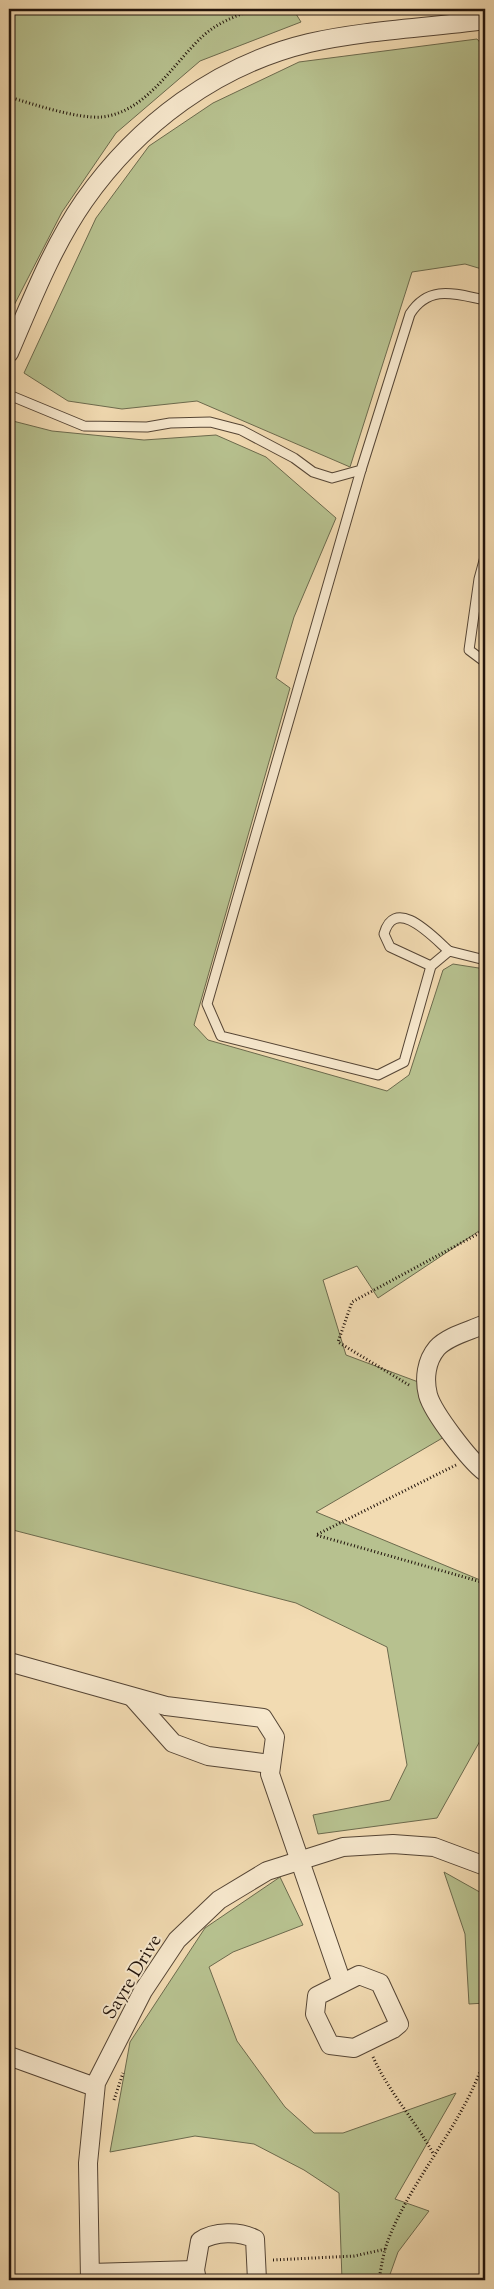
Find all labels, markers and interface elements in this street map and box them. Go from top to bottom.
street label: Sayre Drive [97,1929,169,2025]

